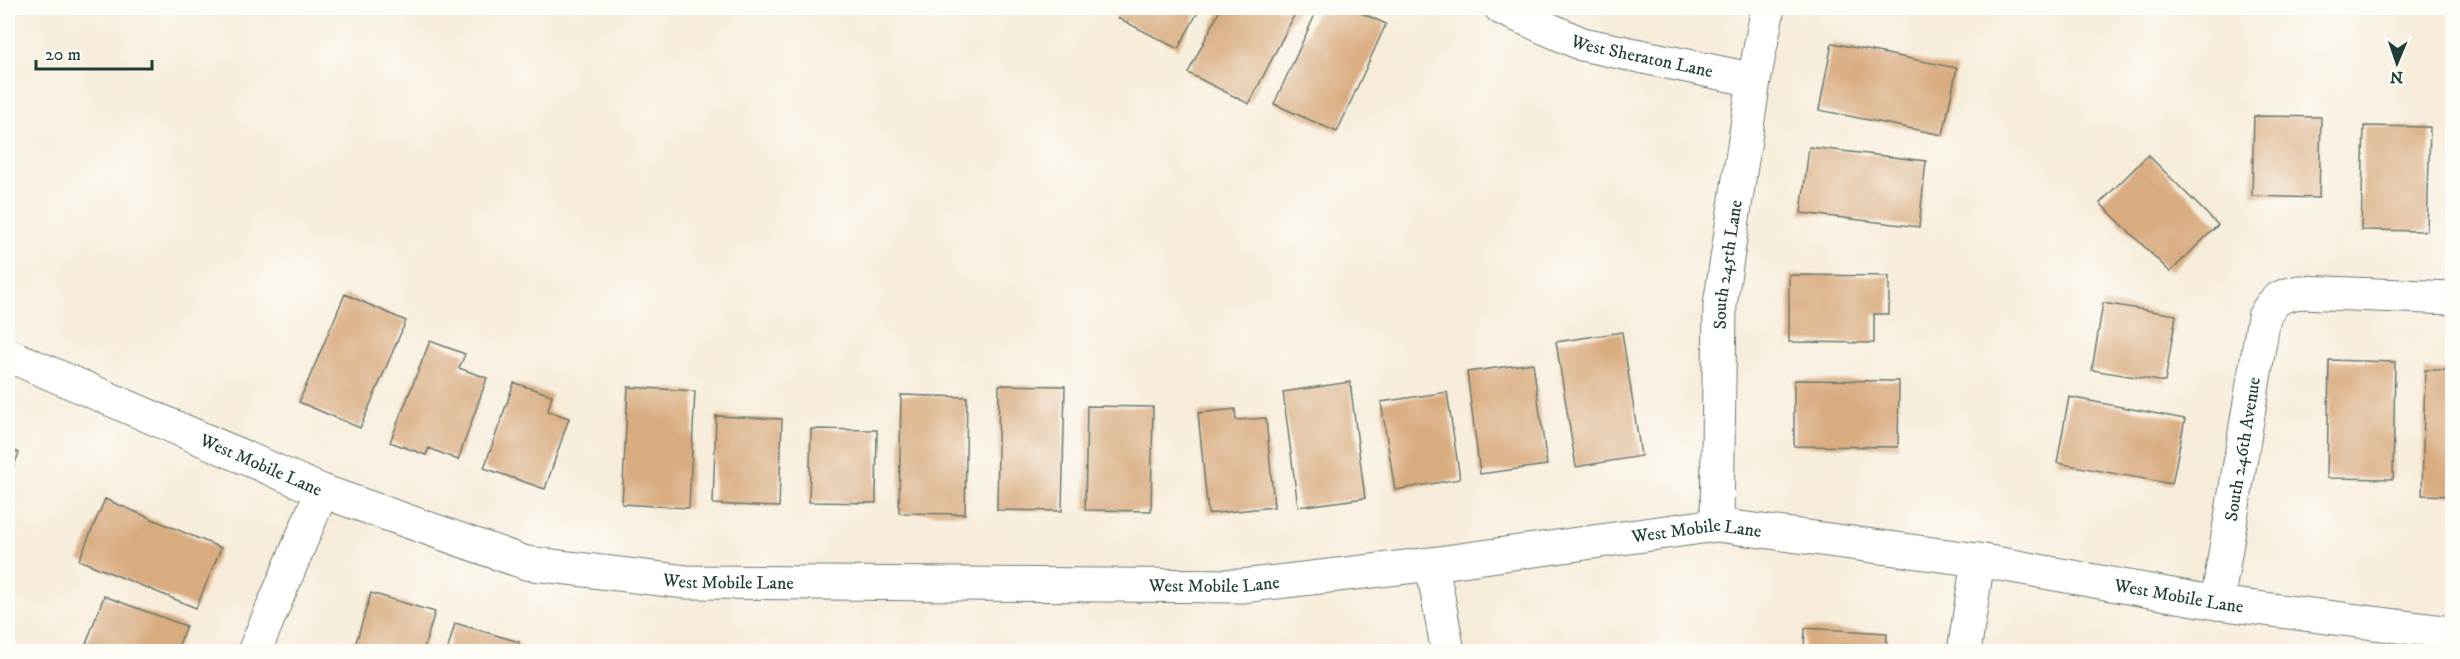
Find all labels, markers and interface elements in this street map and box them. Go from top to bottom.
street label: West Sheraton Lane [1566,30,1715,83]
scale bar [36,33,152,71]
north arrow [2367,33,2427,93]
text: 20 m [45,44,81,66]
text: N [2390,67,2403,87]
street label: South 245th Lane [1710,198,1748,329]
street label: South 246th Avenue [2221,376,2266,523]
street label: West Mobile Lane [196,429,325,502]
street label: West Mobile Lane [1629,515,1763,549]
street label: West Mobile Lane [661,569,794,595]
street label: West Mobile Lane [1148,572,1281,598]
street label: West Mobile Lane [2111,575,2245,618]

